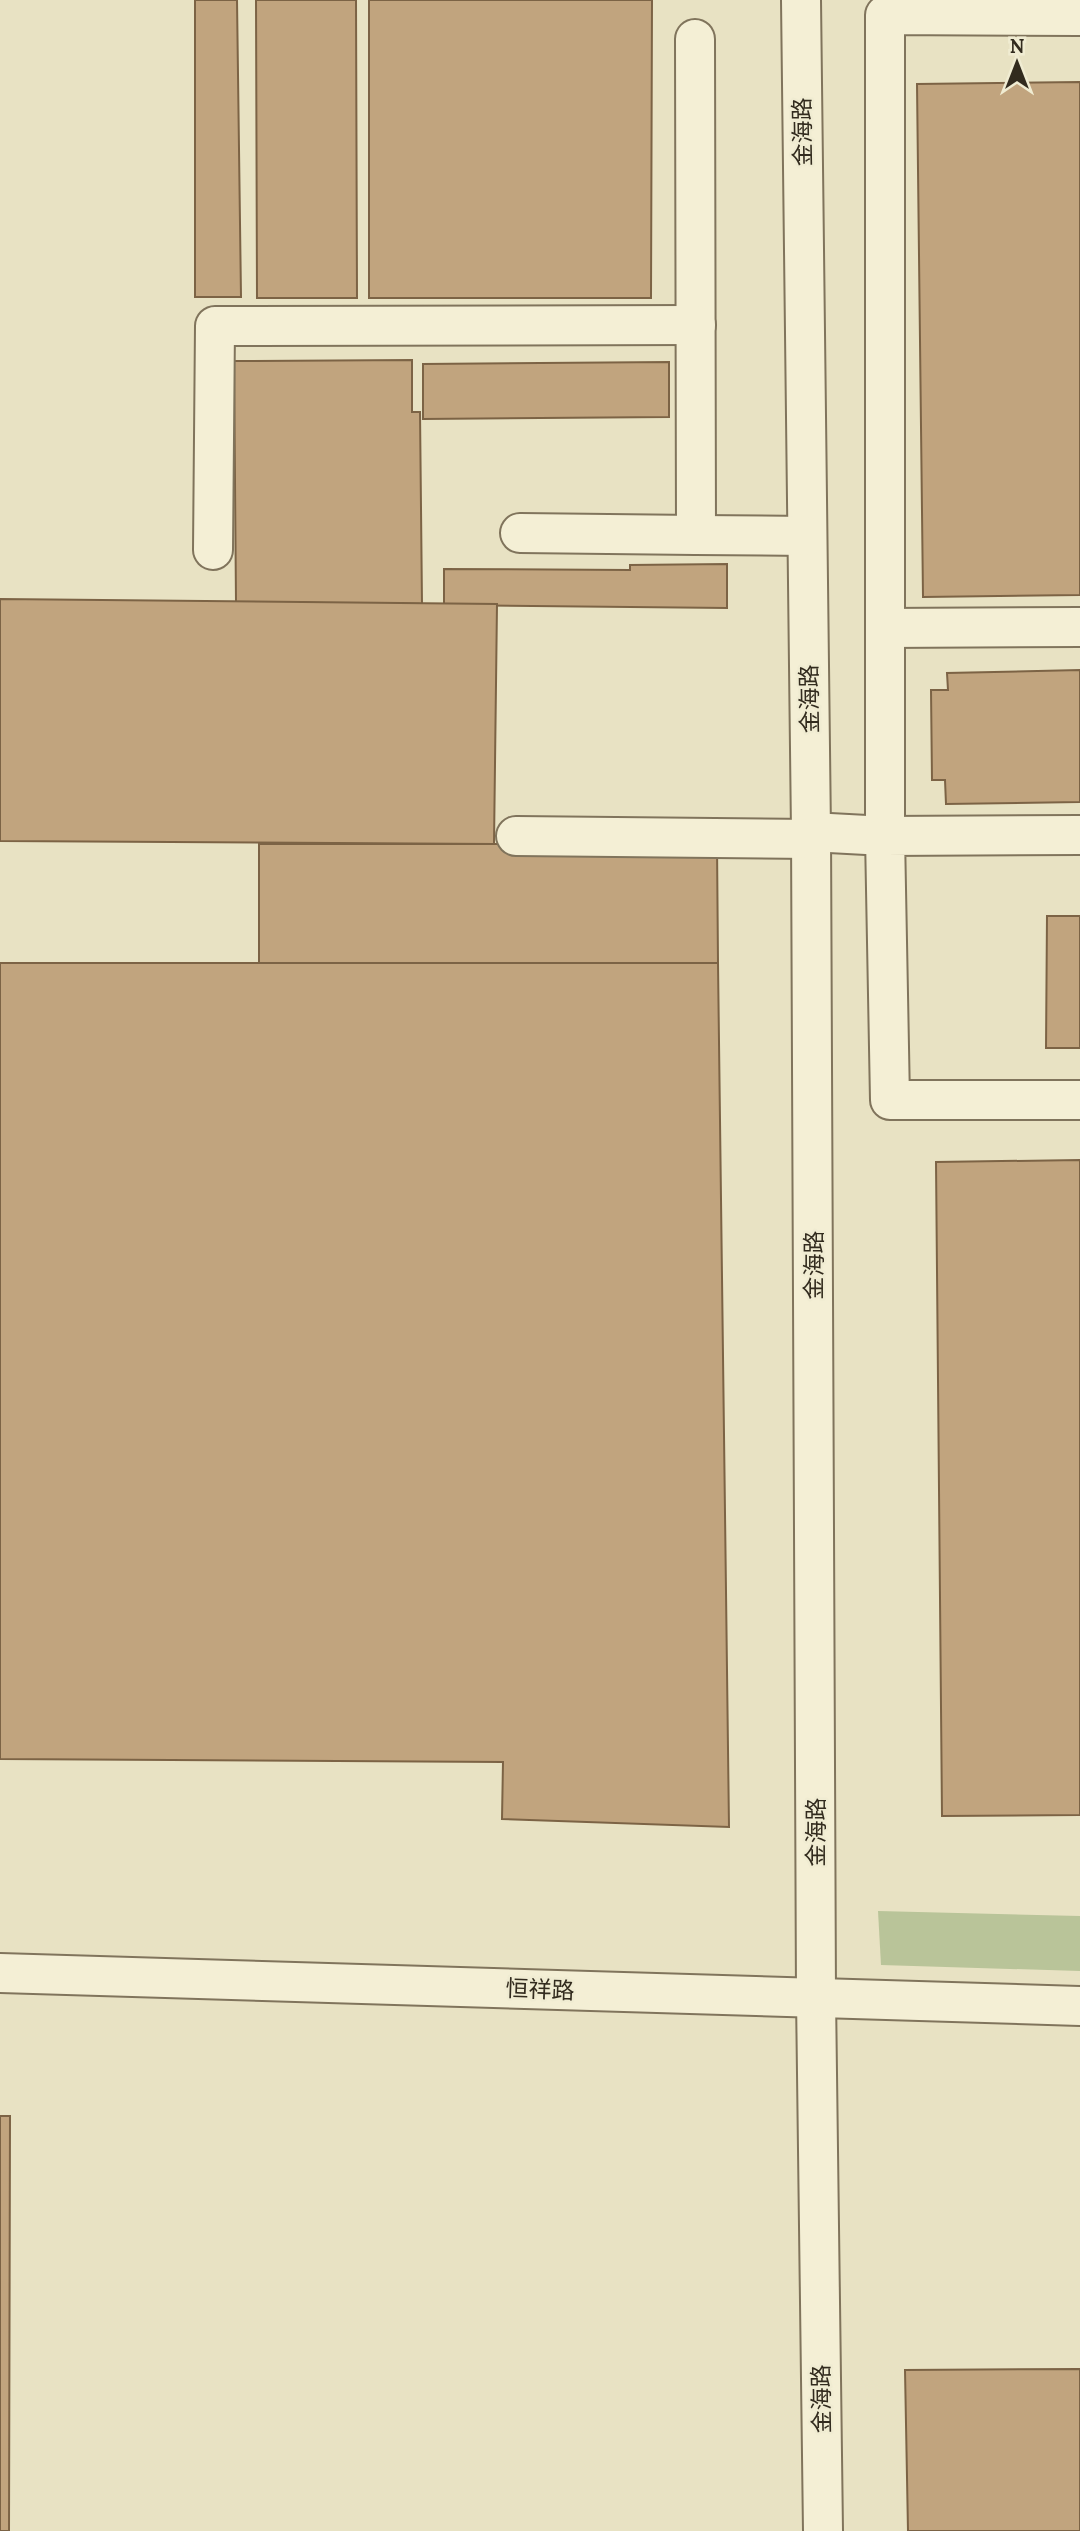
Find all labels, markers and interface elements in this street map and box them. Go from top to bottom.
north arrow [982,28,1052,98]
text: N [1010,34,1025,58]
street label: 金海路 [787,97,817,167]
street label: 金海路 [794,664,824,734]
street label: 金海路 [799,1231,828,1300]
street label: 金海路 [801,1798,830,1867]
street label: 恒祥路 [505,1973,575,2005]
street label: 金海路 [806,2364,836,2434]

